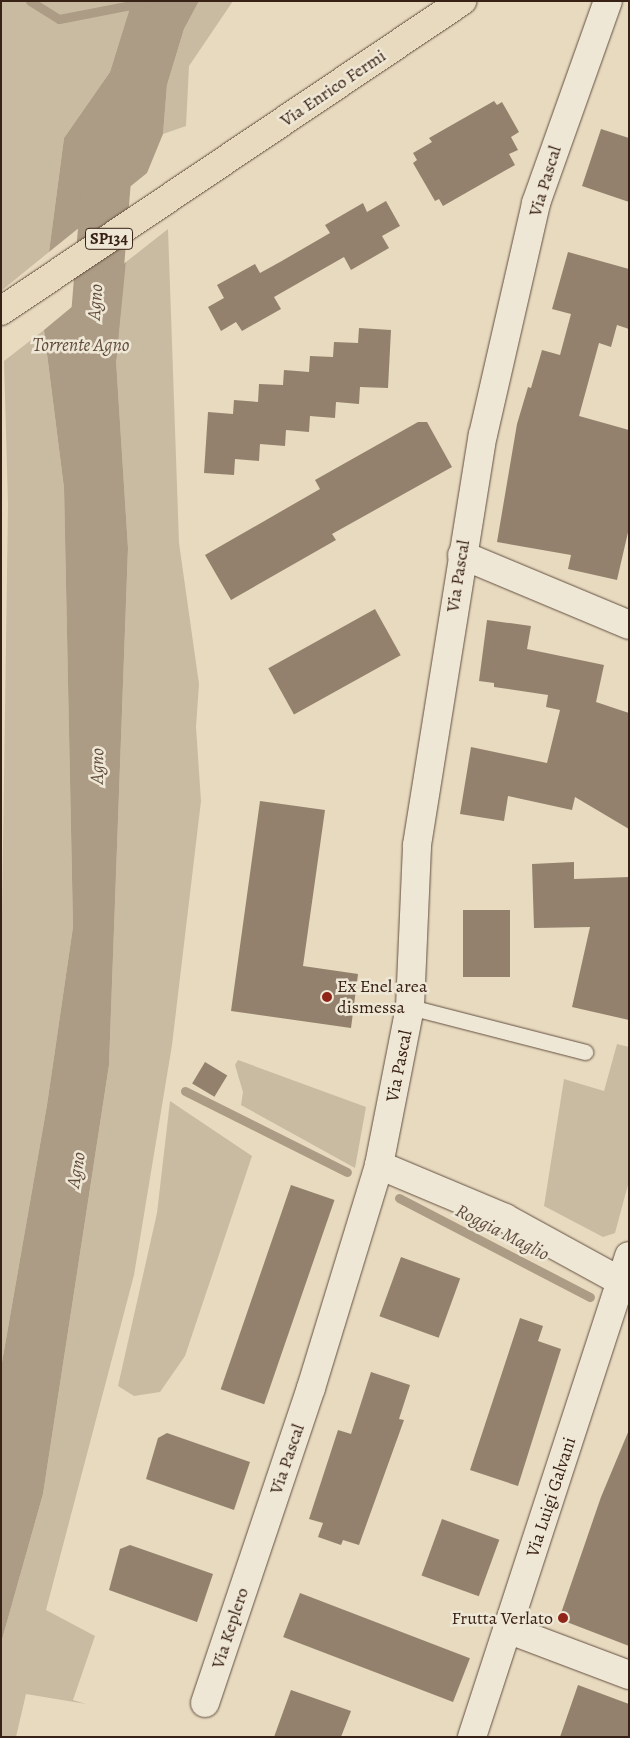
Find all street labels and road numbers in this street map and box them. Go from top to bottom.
street label: Via Enrico Fermi [276,45,390,131]
street label: Via Pascal [524,143,566,219]
road number: SP134 [84,225,134,252]
street label: Via Pascal [442,538,474,614]
street label: Via Pascal [381,1028,417,1104]
street label: Via Pascal [265,1421,309,1497]
street label: Via Luigi Galvani [521,1434,581,1560]
street label: Via Keplero [207,1585,253,1671]

